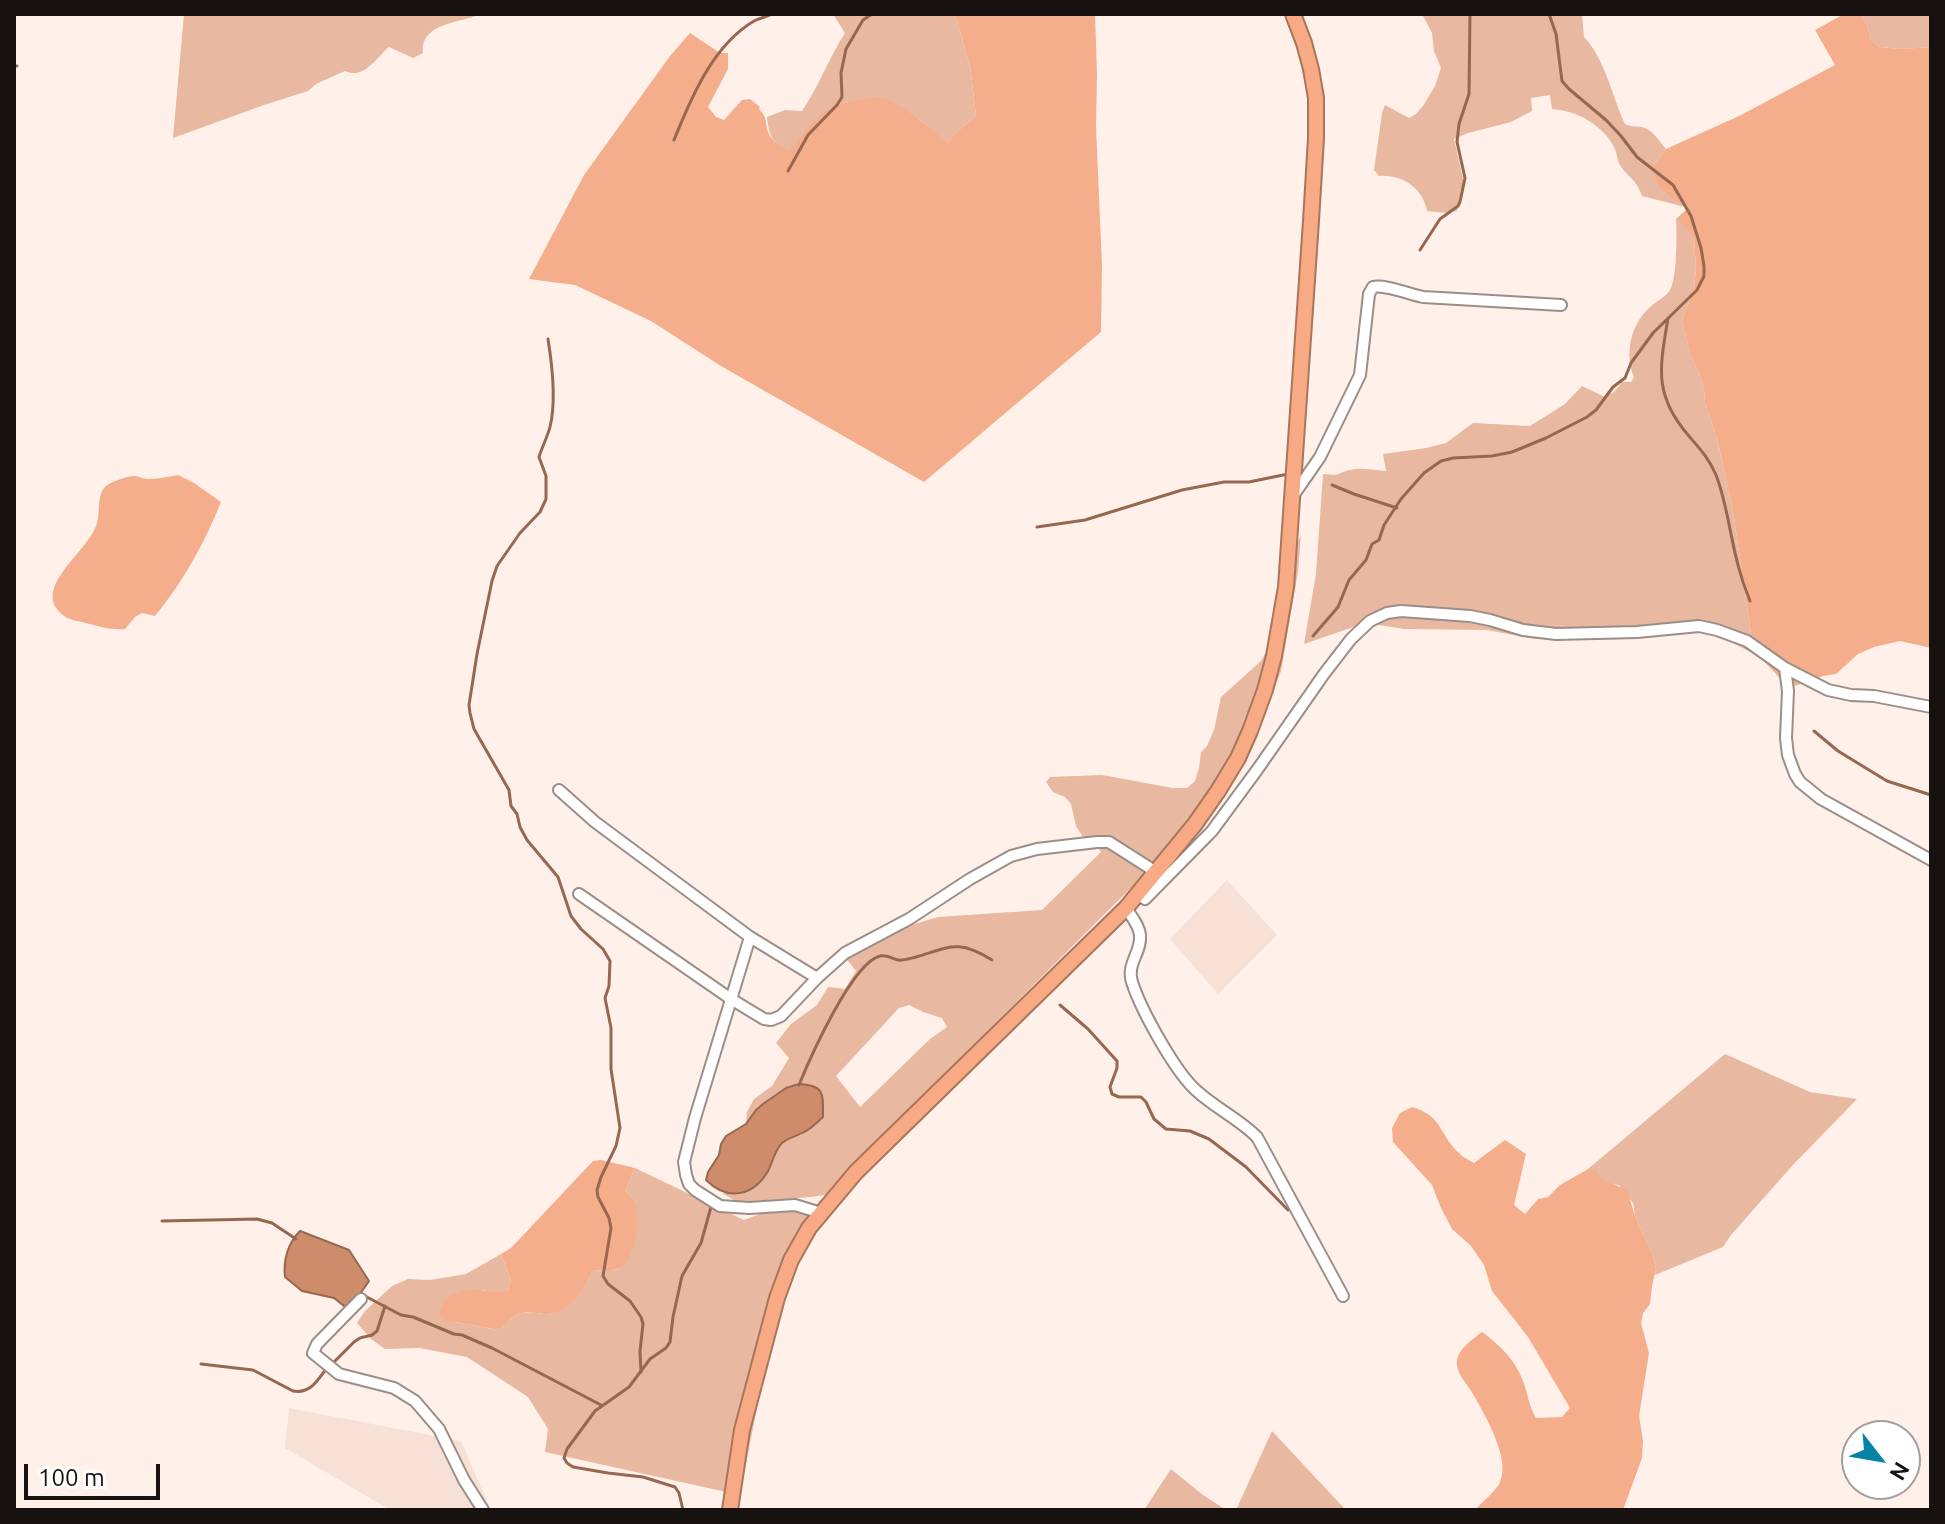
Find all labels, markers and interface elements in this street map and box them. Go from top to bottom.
north arrow [1841,1420,1921,1500]
scale bar [28,1448,164,1498]
text: N [1885,1458,1915,1485]
text: 100 m [38,1464,105,1491]

